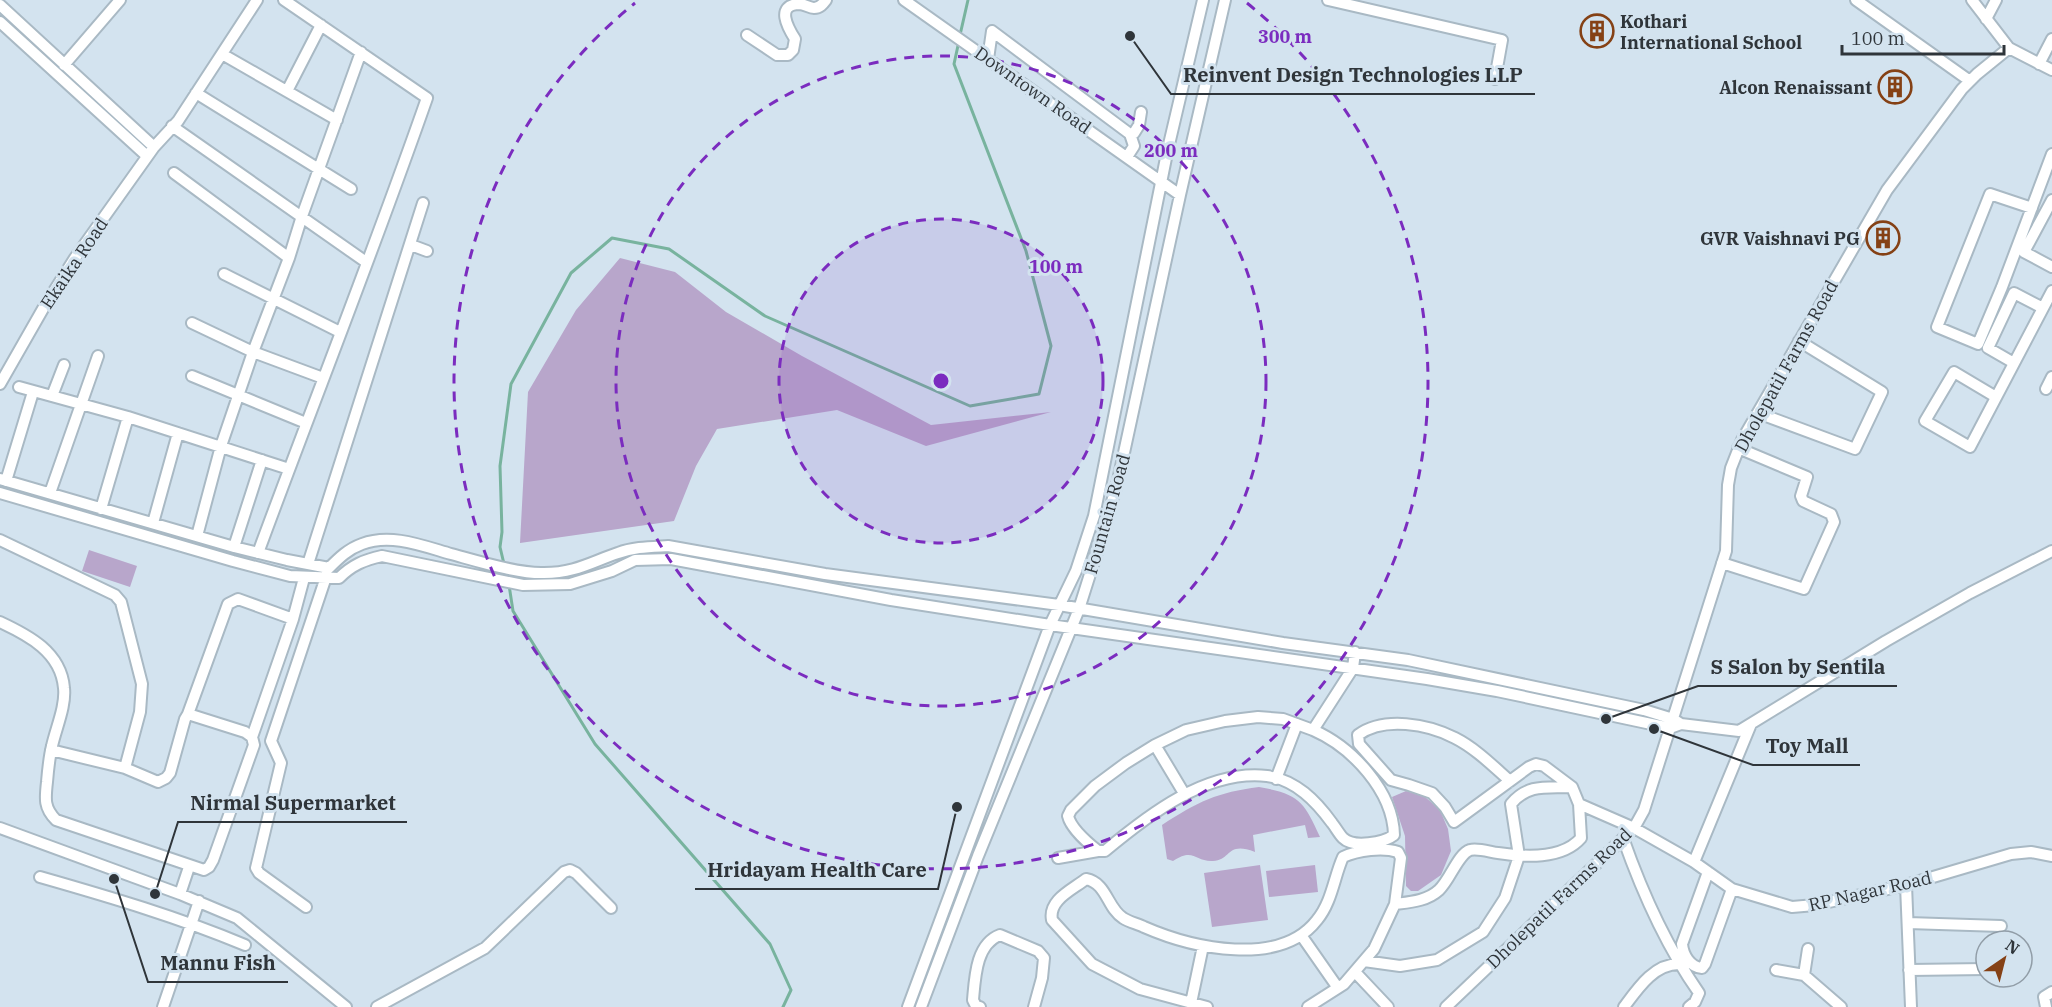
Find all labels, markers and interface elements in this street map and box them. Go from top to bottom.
place label: Kothari International School [1620,10,1802,54]
building icon: Kothari International School [1579,13,1615,49]
scale bar [1842,18,2004,56]
text: 300 m [1258,25,1313,48]
text: 100 m [1851,27,1905,50]
street label: Downtown Road [970,41,1096,139]
callout: Reinvent Design Technologies LLP [1171,56,1535,94]
text: Reinvent Design Technologies LLP [1183,61,1523,88]
building icon: Alcon Renaissant [1877,69,1913,105]
place label: Alcon Renaissant [1719,76,1872,99]
text: 200 m [1144,139,1199,162]
street label: Ekaika Road [35,213,113,313]
building icon: GVR Vaishnavi PG [1865,220,1901,256]
place label: GVR Vaishnavi PG [1700,227,1860,250]
text: 100 m [1029,255,1084,278]
street label: Dholepatil Farms Road [1729,276,1843,456]
centre of rings [931,371,951,391]
street label: Fountain Road [1079,451,1135,577]
callout: S Salon by Sentila [1698,648,1897,686]
text: S Salon by Sentila [1710,653,1886,680]
callout: Toy Mall [1753,727,1860,765]
text: Toy Mall [1765,732,1849,759]
callout: Nirmal Supermarket [178,784,407,822]
text: Nirmal Supermarket [190,789,396,816]
street label: Dholepatil Farms Road [1482,823,1636,973]
callout: Hridayam Health Care [695,851,938,889]
text: Hridayam Health Care [707,856,927,883]
street label: RP Nagar Road [1806,866,1934,916]
north arrow [1974,929,2034,989]
text: N [2002,935,2024,959]
callout: Mannu Fish [148,944,288,982]
text: Mannu Fish [160,949,276,976]

